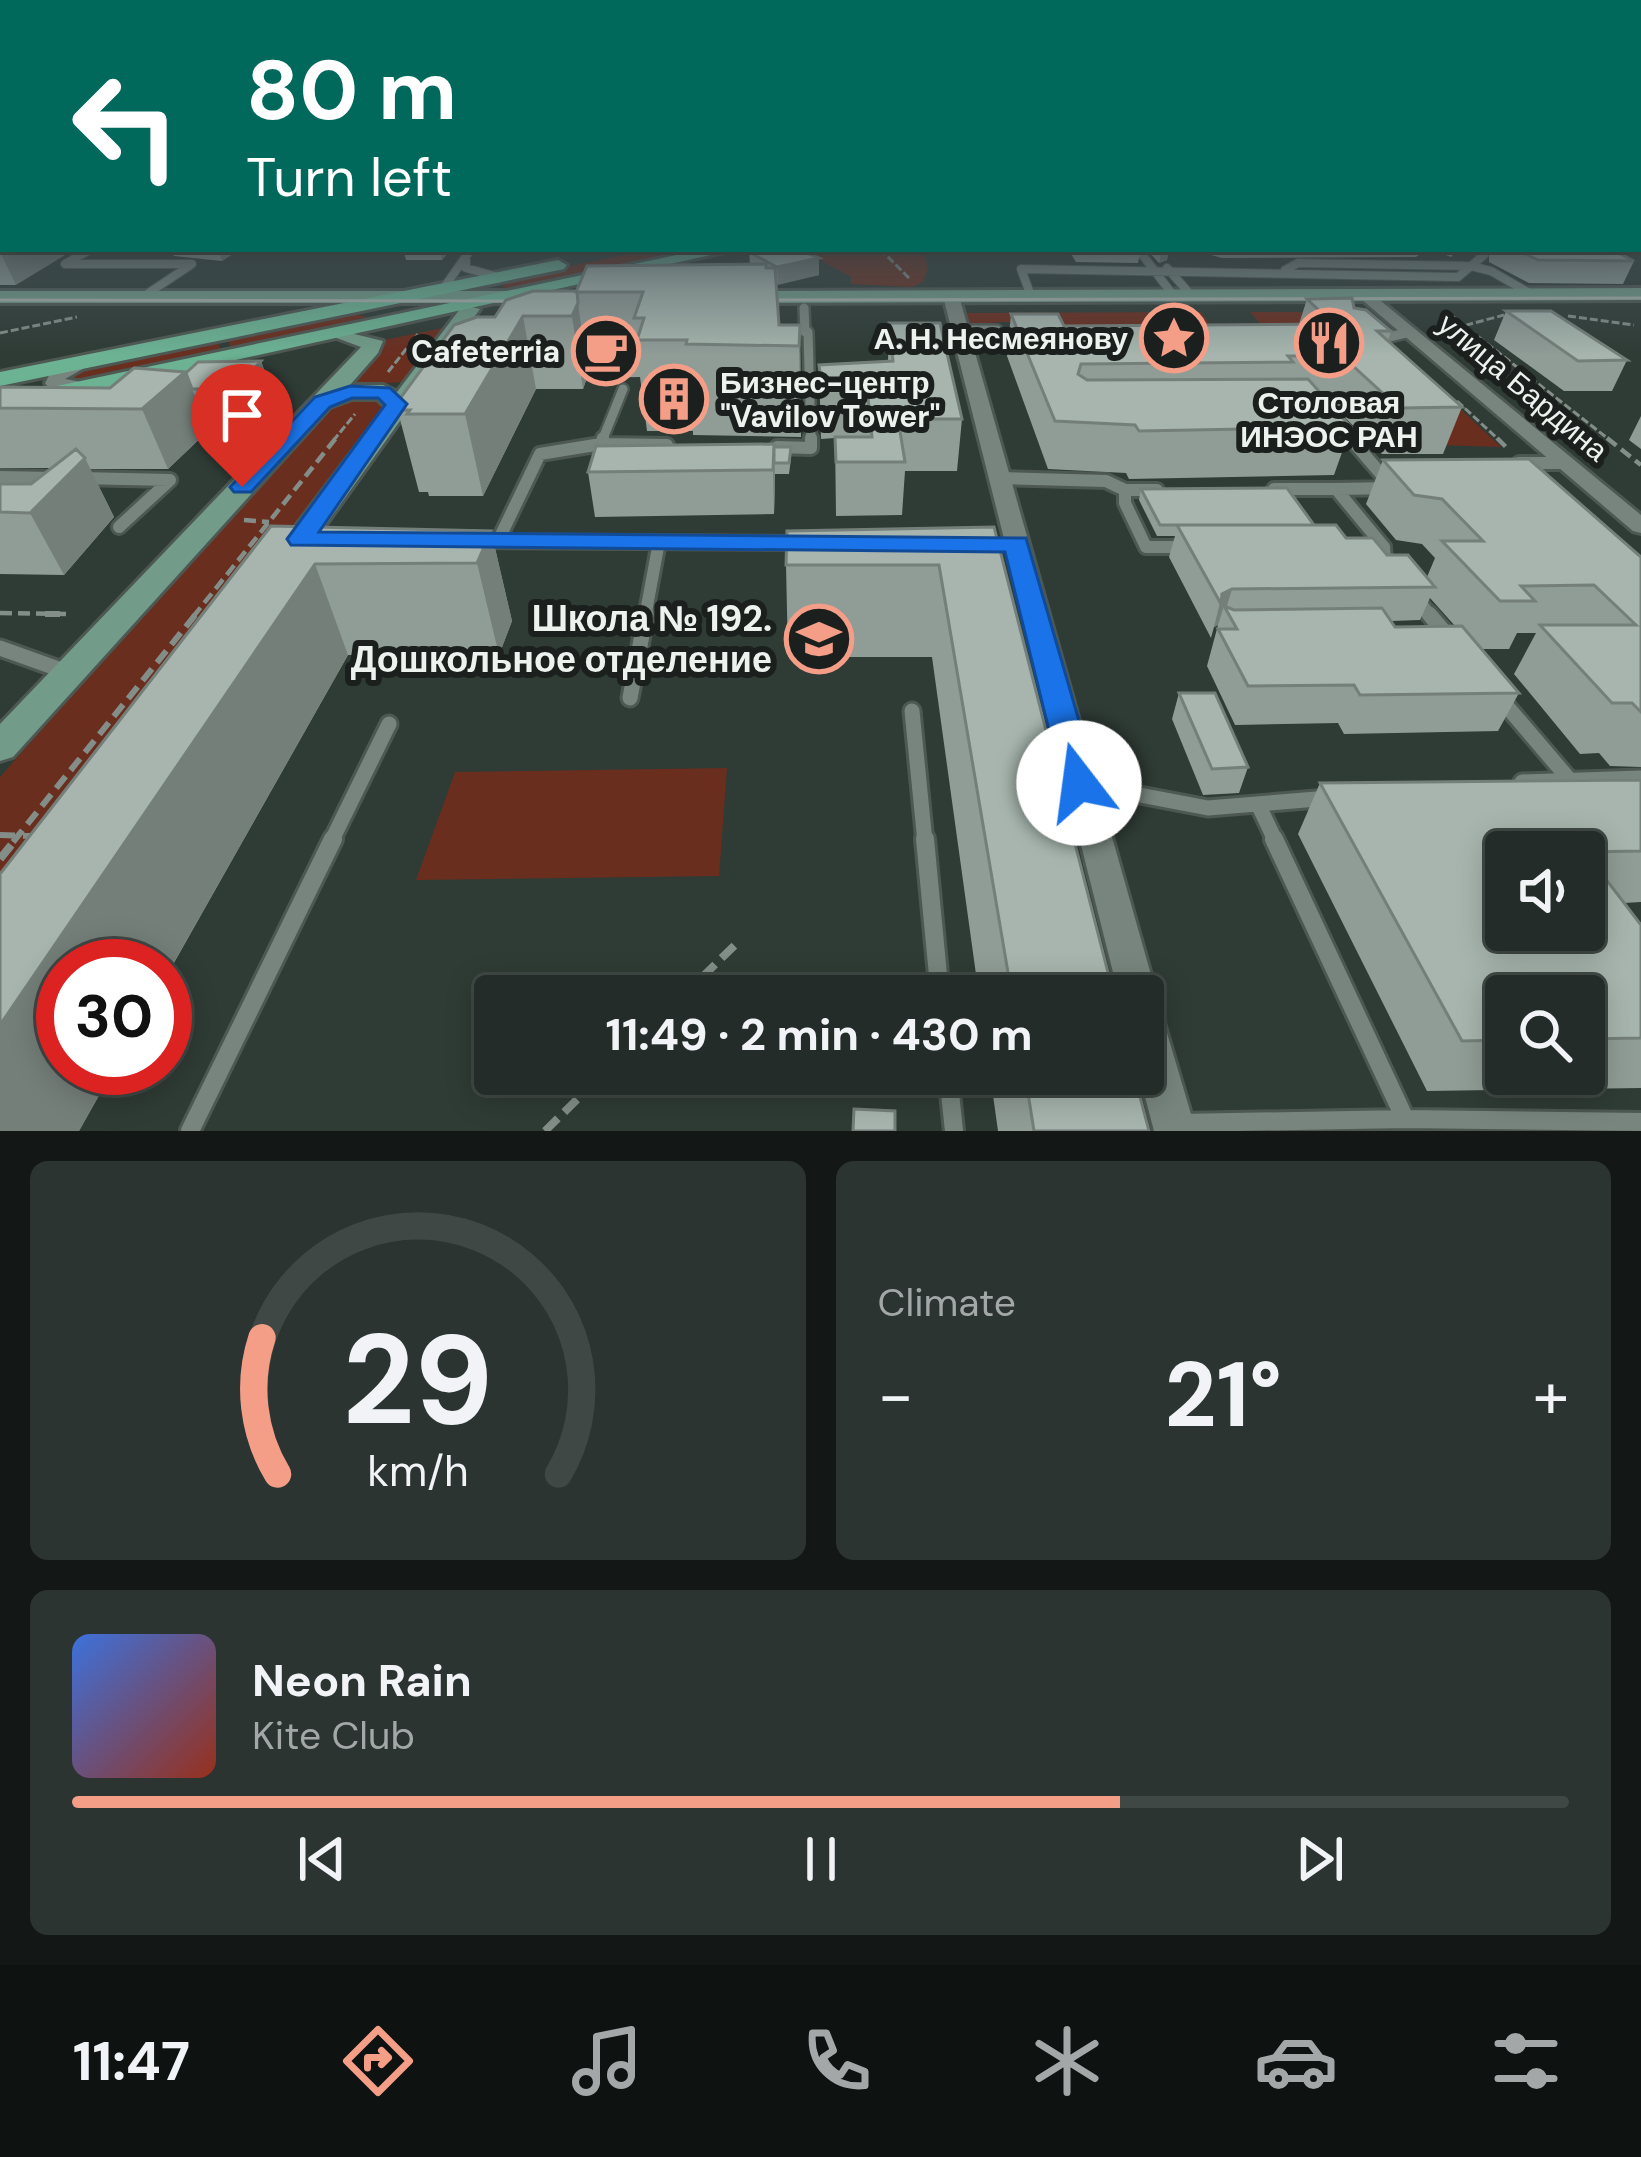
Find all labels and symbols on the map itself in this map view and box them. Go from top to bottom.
place icon: А. Н. Несмеянову [1139,303,1209,373]
street label: улица Бардина [1430,304,1616,470]
restaurant icon: Столовая ИНЭОС РАН [1294,308,1364,378]
cafe icon: Cafeterria [571,316,641,386]
place label: А. Н. Несмеянову [874,319,1128,358]
place label: Cafeterria [411,332,560,371]
place label: Бизнес-центр "Vavilov Tower" [720,363,941,436]
pin [191,364,293,487]
building icon: Бизнес-центр "Vavilov Tower" [639,364,709,434]
place label: Столовая ИНЭОС РАН [1240,383,1418,456]
place label: Школа № 192. Дошкольное отделение [351,595,772,683]
school or university icon: Школа № 192. Дошкольное отделение [784,604,854,674]
position arrow [1016,720,1142,846]
speed limit sign: 30 [36,939,192,1095]

